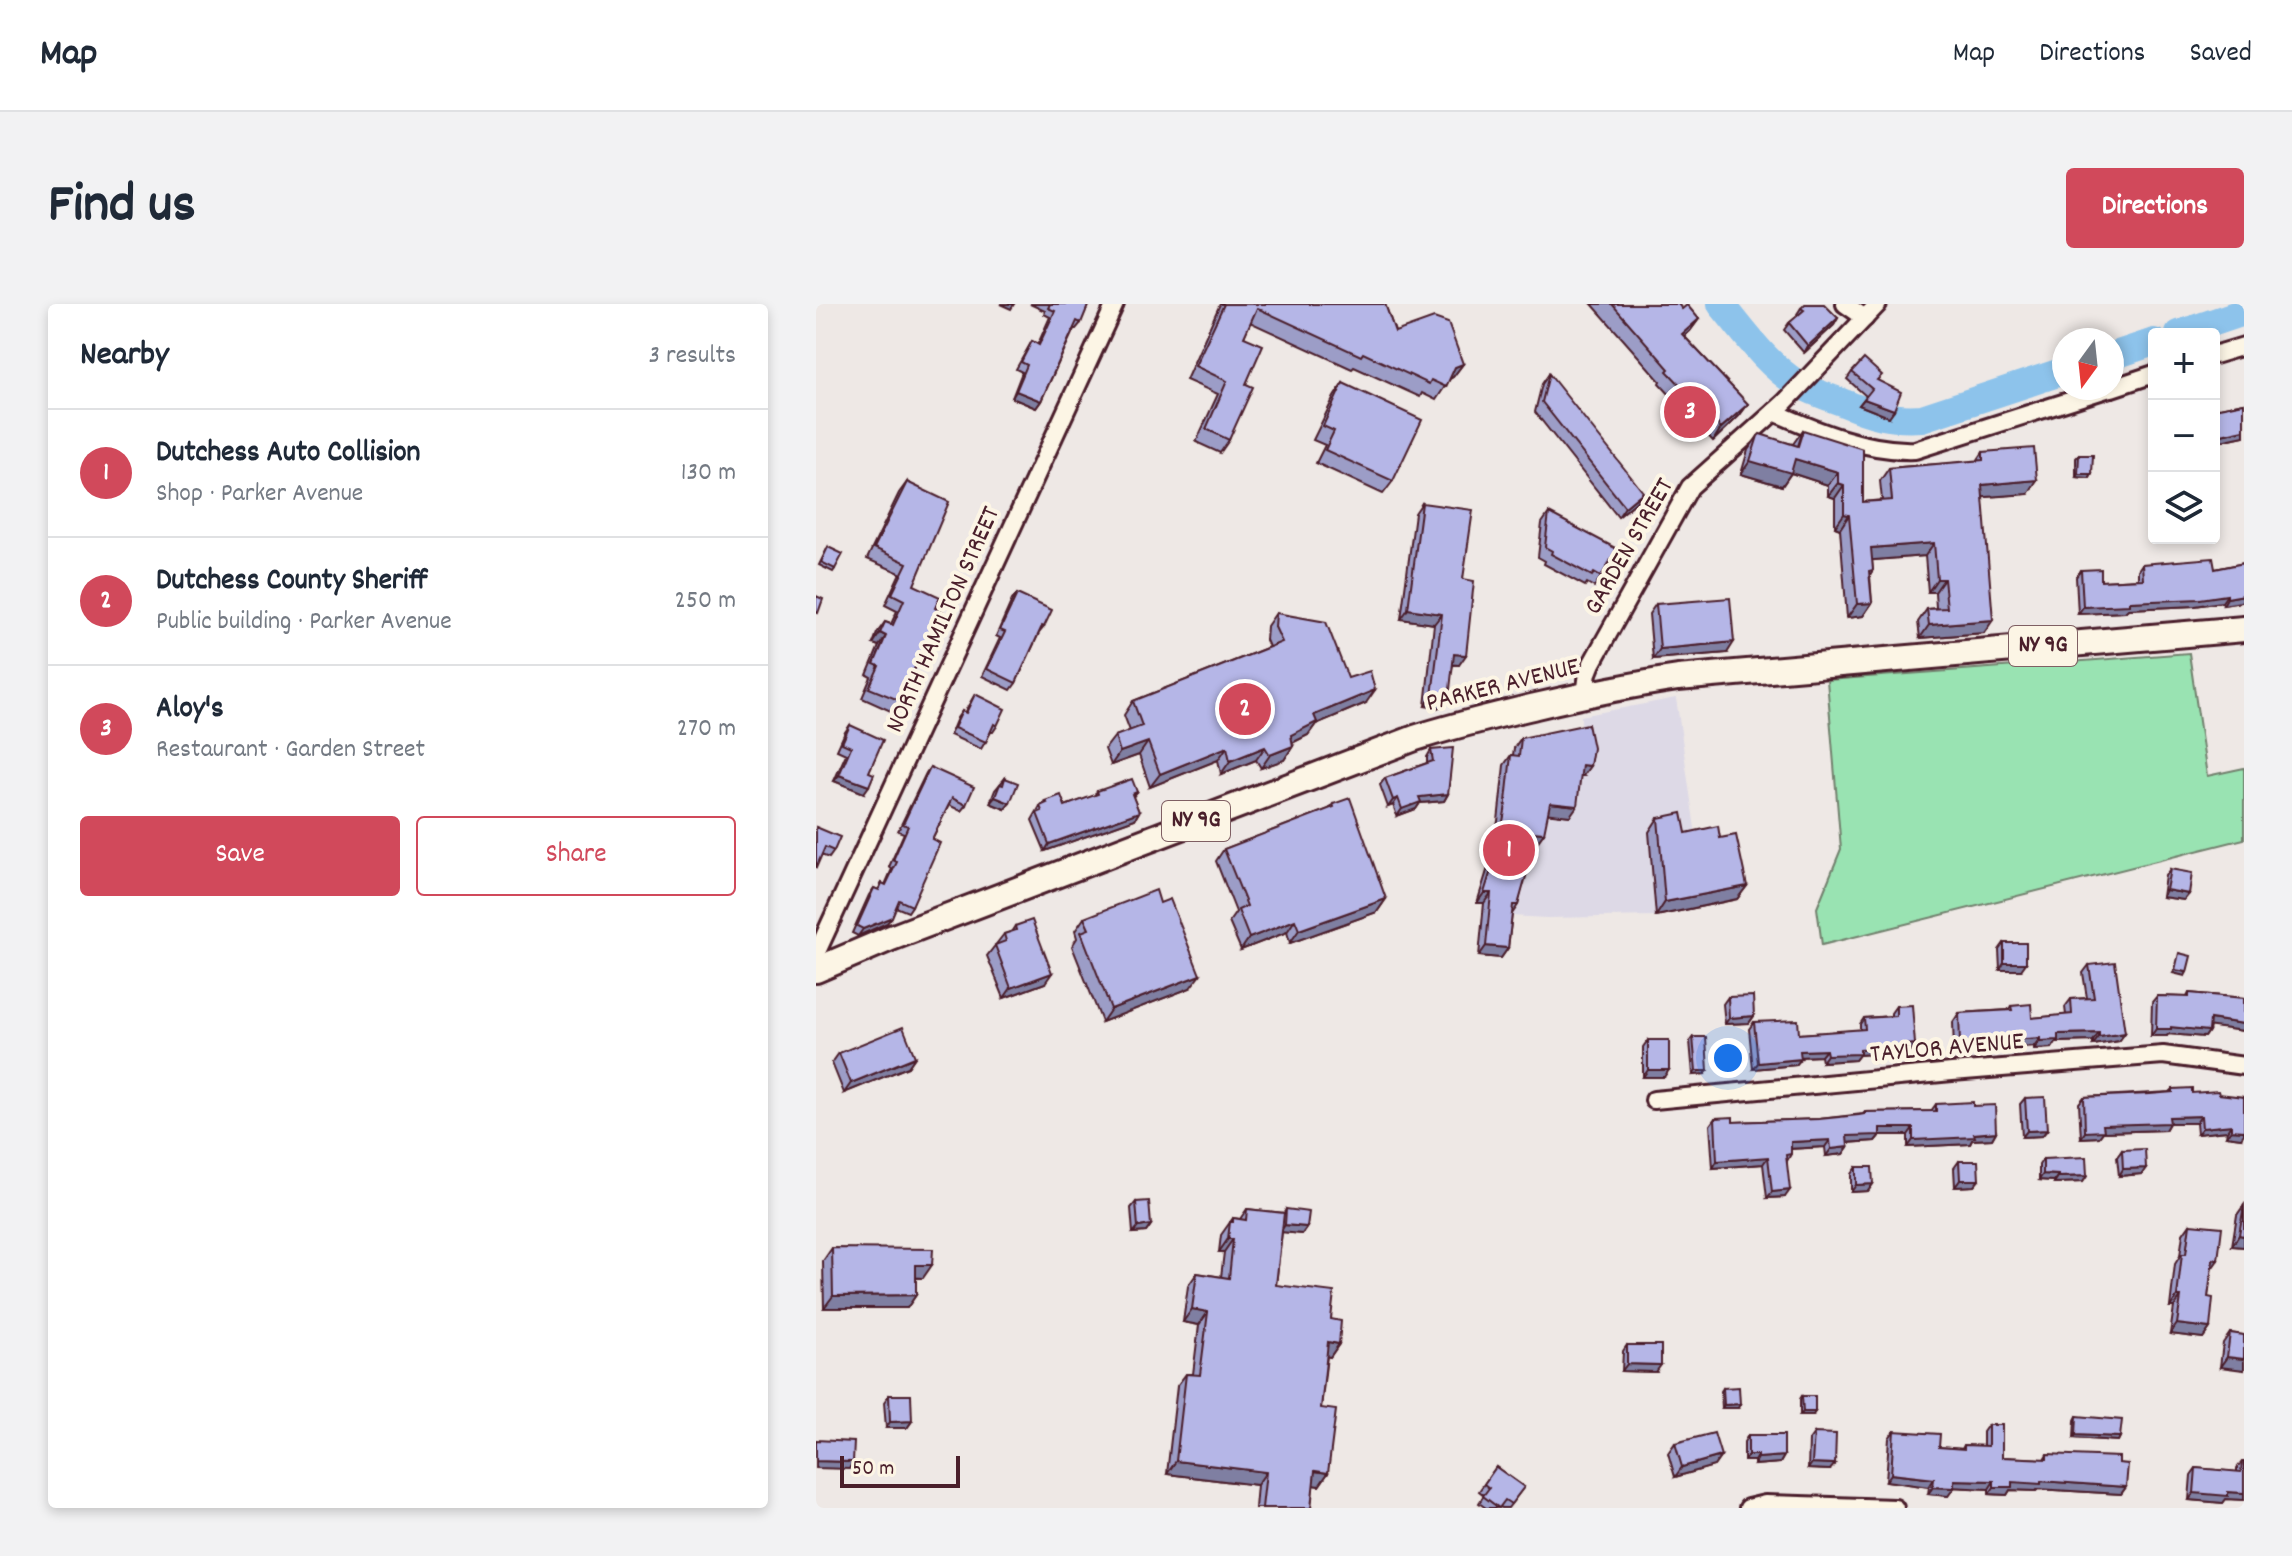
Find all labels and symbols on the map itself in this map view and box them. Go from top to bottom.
north arrow [2052,328,2124,400]
pin: 3 [1664,382,1716,442]
street label: GARDEN STREET [1576,471,1684,622]
street label: NORTH HAMILTON STREET [877,500,1011,739]
road number: NY 9G [2009,626,2077,666]
street label: PARKER AVENUE [1422,649,1584,723]
pin: 2 [1219,679,1271,739]
road number: NY 9G [1162,801,1230,841]
pin: 1 [1483,820,1535,880]
street label: TAYLOR AVENUE [1869,1024,2025,1074]
your location [1708,1038,1748,1078]
scale bar [840,1452,960,1488]

